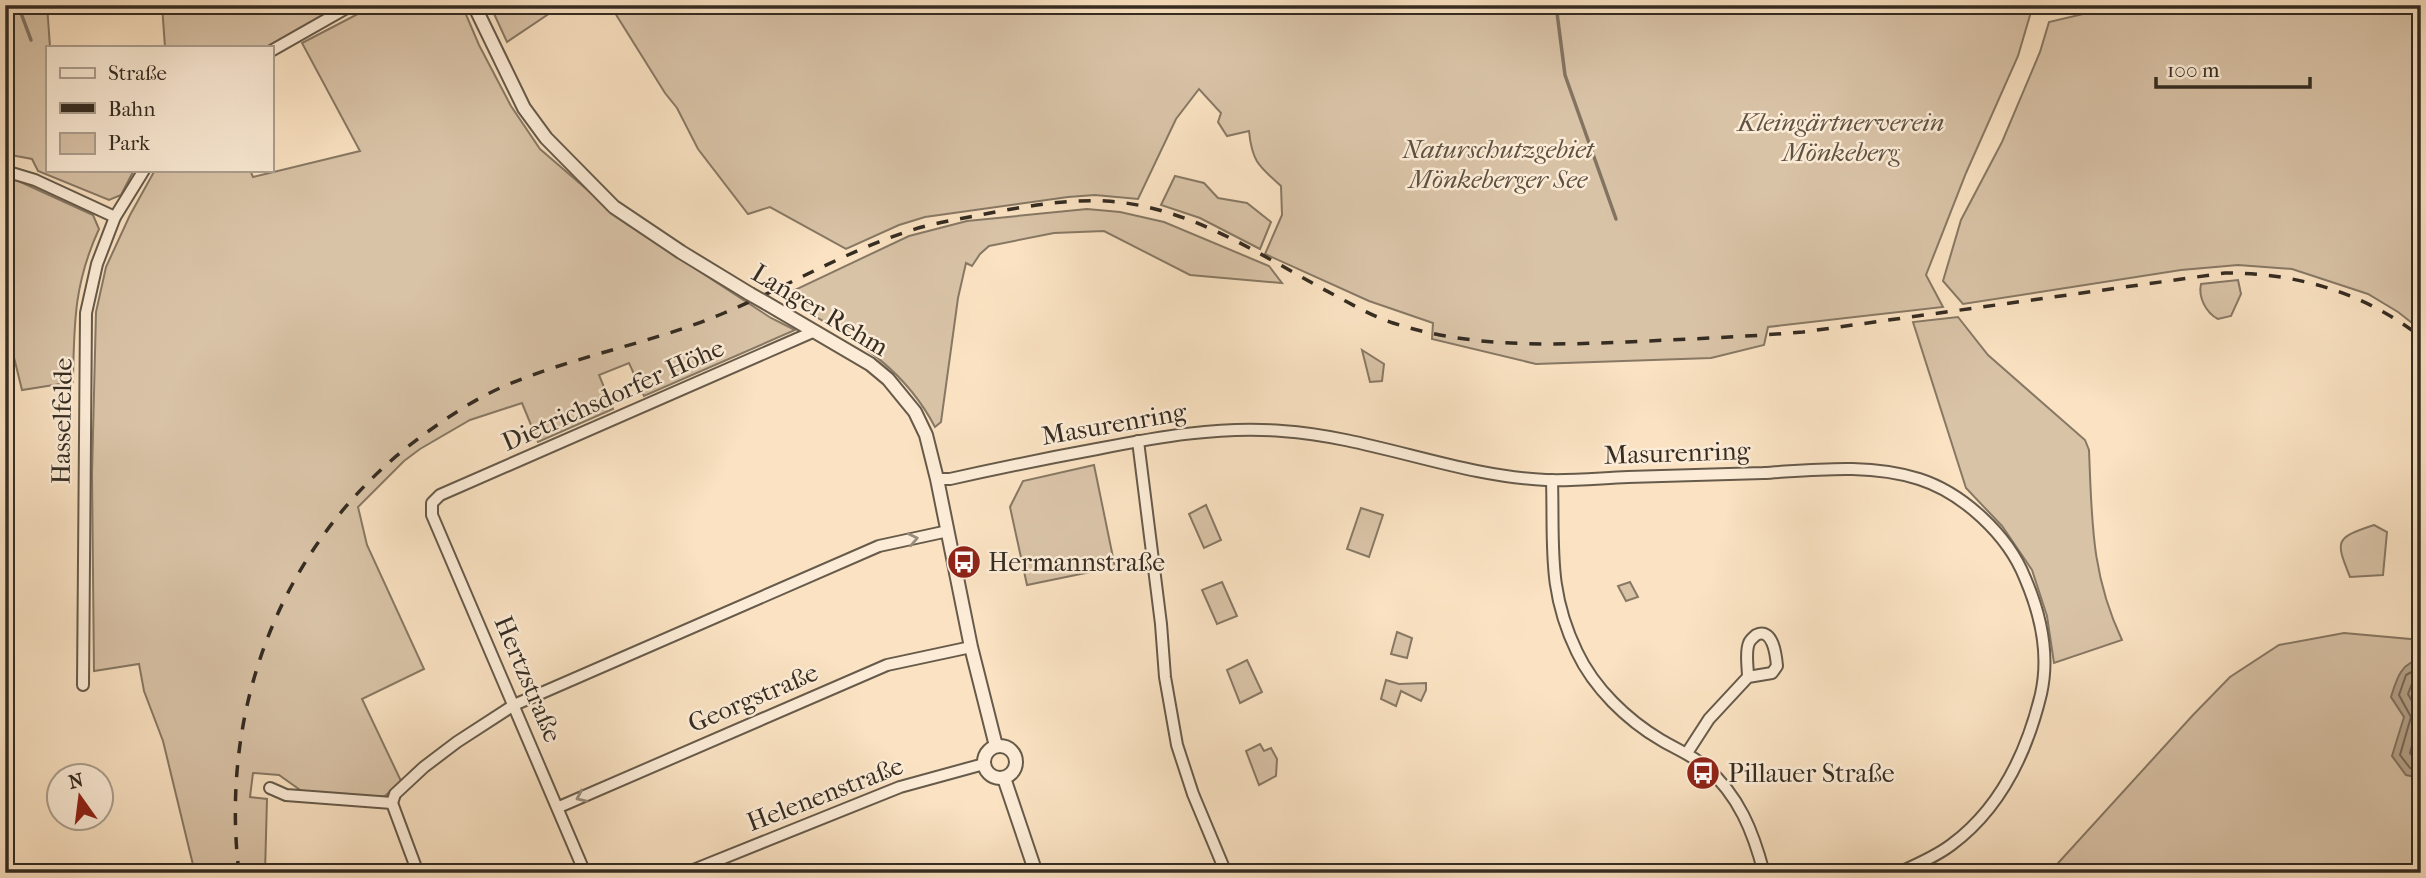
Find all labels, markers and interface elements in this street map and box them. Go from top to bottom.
legend [46,46,273,172]
scale bar [2156,46,2310,90]
text: 100 m [2167,58,2220,82]
text: Straße [108,61,167,85]
text: Bahn [108,97,155,121]
park label: Kleingärtnerverein Mönkeberg [1736,107,1944,168]
text: Park [108,131,150,155]
park label: Naturschutzgebiet Mönkeberger See [1401,134,1596,195]
street label: Langer Rehm [746,257,894,363]
street label: Dietrichsdorfer Höhe [497,332,729,458]
street label: Hasselfelde [45,357,79,485]
street label: Masurenring [1039,396,1190,452]
street label: Masurenring [1603,435,1752,471]
one-way arrow [907,532,919,547]
bus stop icon: Hermannstraße [945,543,983,581]
place label: Hermannstraße [988,547,1165,578]
street label: Hertzstraße [488,611,569,747]
street label: Georgstraße [683,657,823,739]
street label: Helenenstraße [742,750,908,838]
bus stop icon: Pillauer Straße [1684,754,1722,792]
place label: Pillauer Straße [1728,758,1895,789]
north arrow [46,762,116,832]
text: N [66,769,86,794]
one-way arrow [576,789,588,803]

